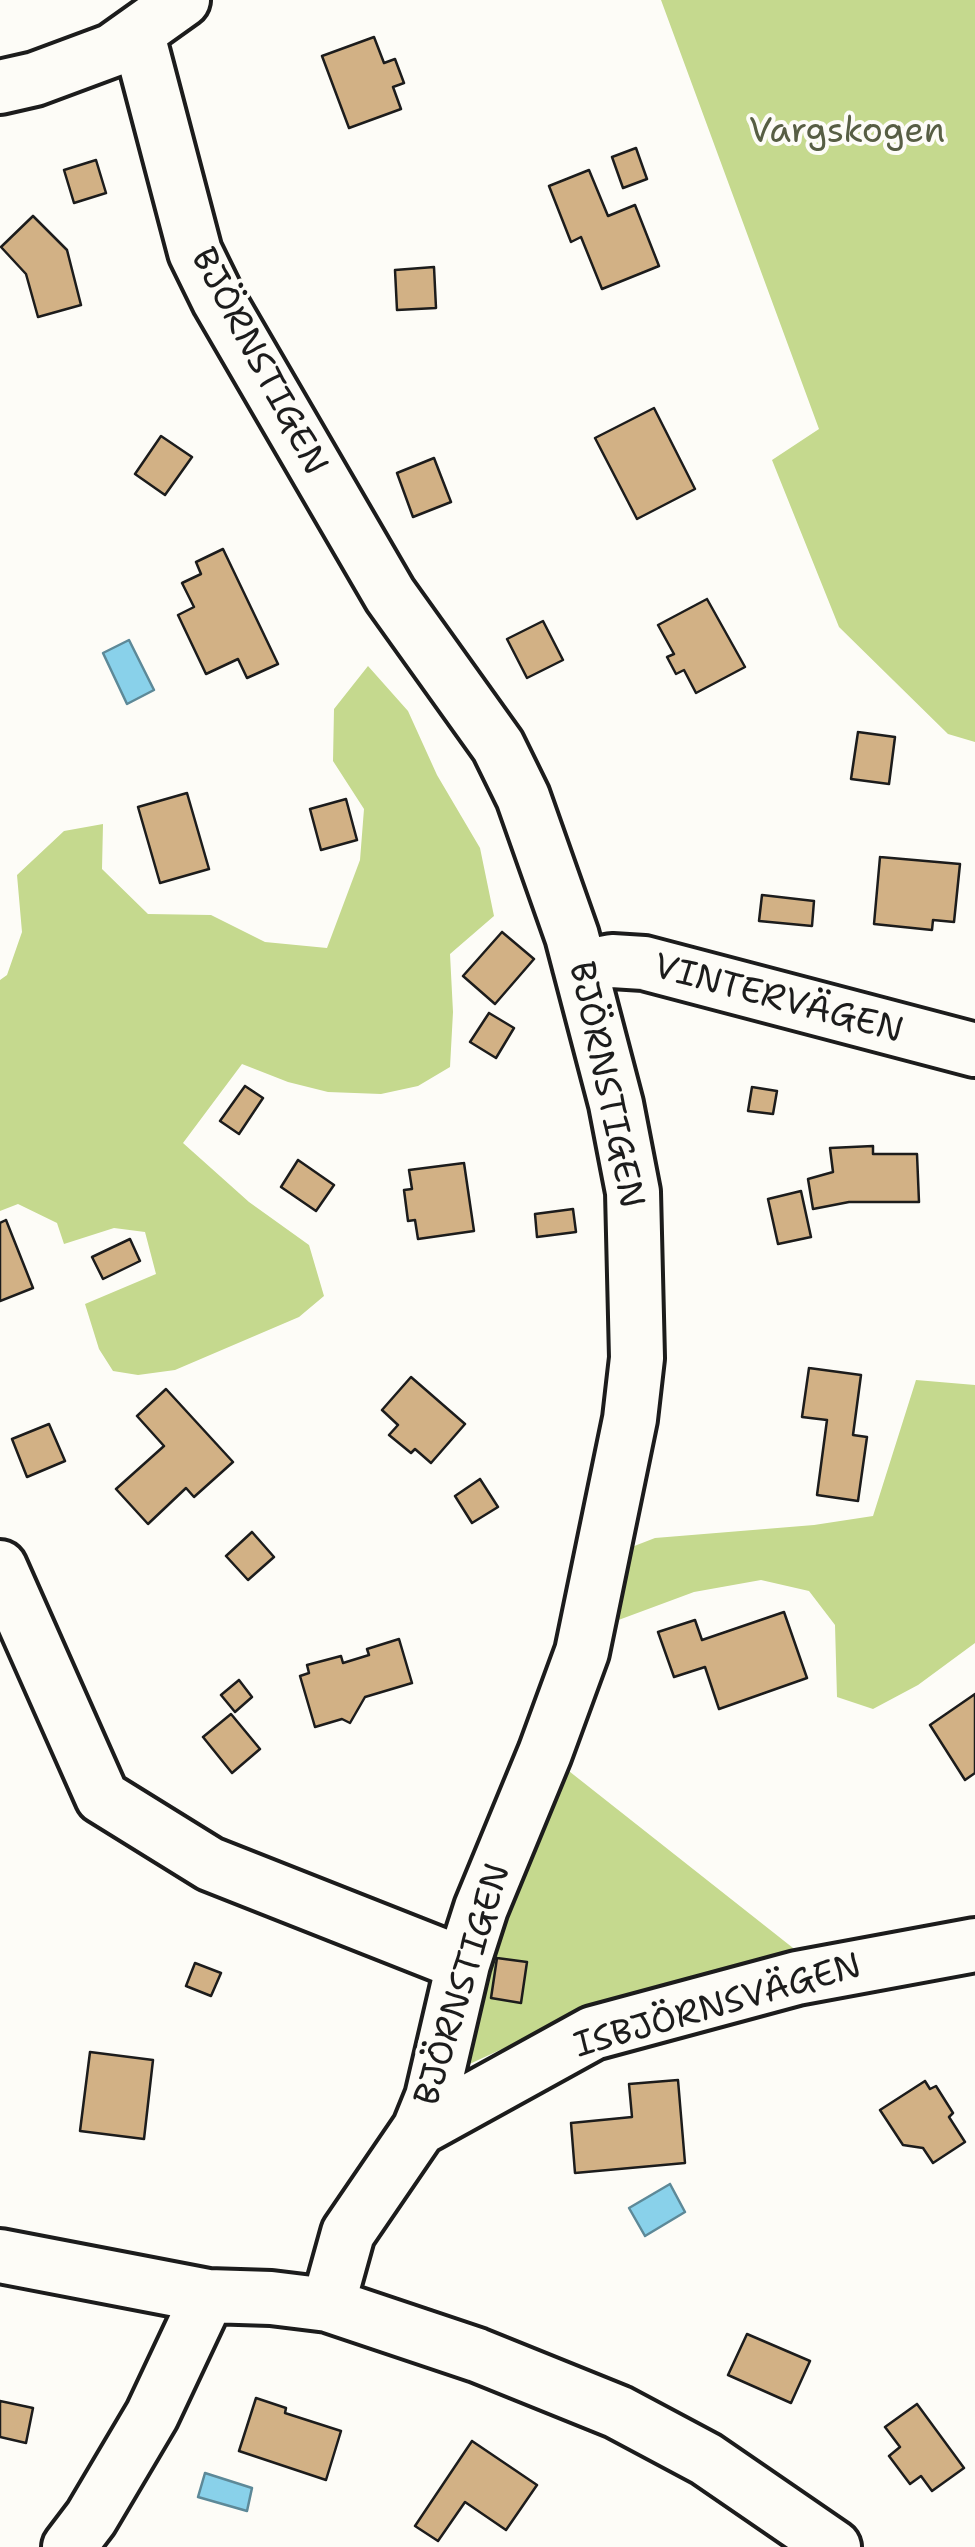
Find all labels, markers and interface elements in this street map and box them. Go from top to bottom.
park label: Vargskogen [749,112,945,154]
street label: BJÖRNSTIGEN [181,241,335,483]
street label: VINTERVÄGEN [649,947,907,1053]
street label: BJÖRNSTIGEN [558,958,652,1212]
street label: BJÖRNSTIGEN [407,1859,521,2111]
street label: ISBJÖRNSVÄGEN [570,1946,866,2068]

